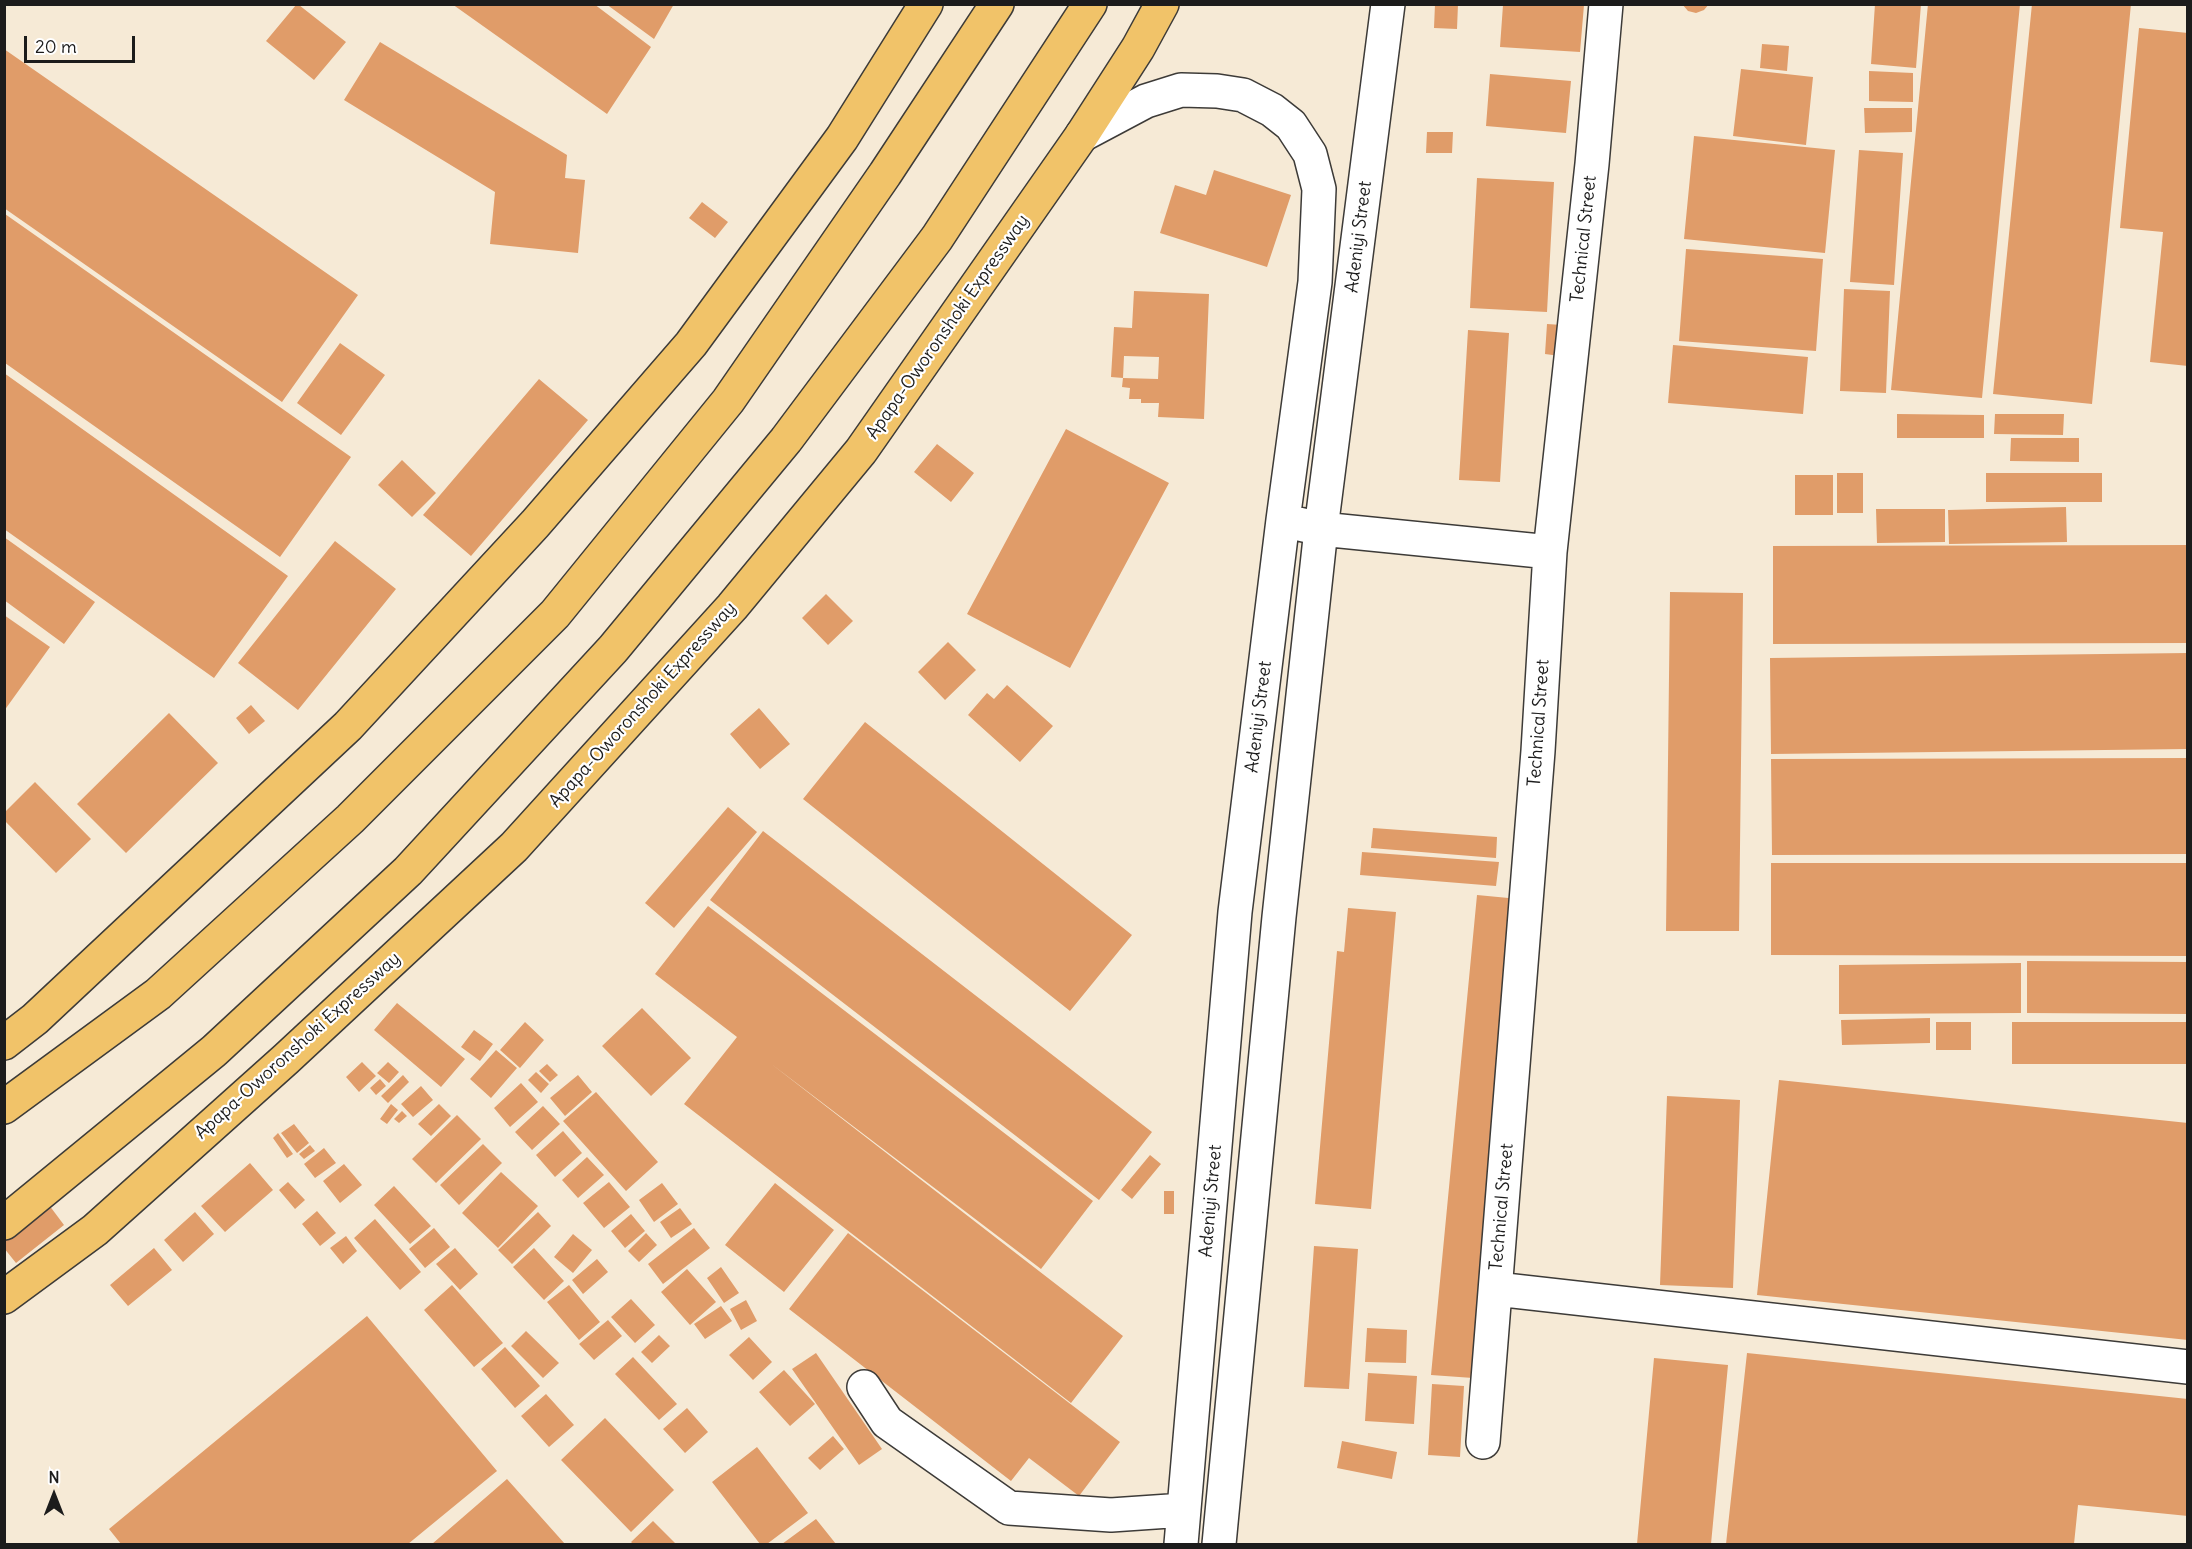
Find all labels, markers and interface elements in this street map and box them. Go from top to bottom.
scale bar [27,24,138,62]
text: 20 m [35,35,77,58]
street label: Technical Street [1567,174,1601,304]
street label: Adeniyi Street [1341,180,1377,294]
street label: Apapa-Oworonshoki Expressway [862,211,1034,443]
street label: Apapa-Oworonshoki Expressway [545,598,741,812]
street label: Technical Street [1524,659,1554,787]
street label: Adeniyi Street [1241,660,1277,774]
street label: Apapa-Oworonshoki Expressway [191,948,405,1144]
street label: Technical Street [1486,1143,1518,1271]
street label: Adeniyi Street [1195,1144,1227,1258]
north arrow [24,1465,84,1525]
text: N [48,1467,60,1487]

